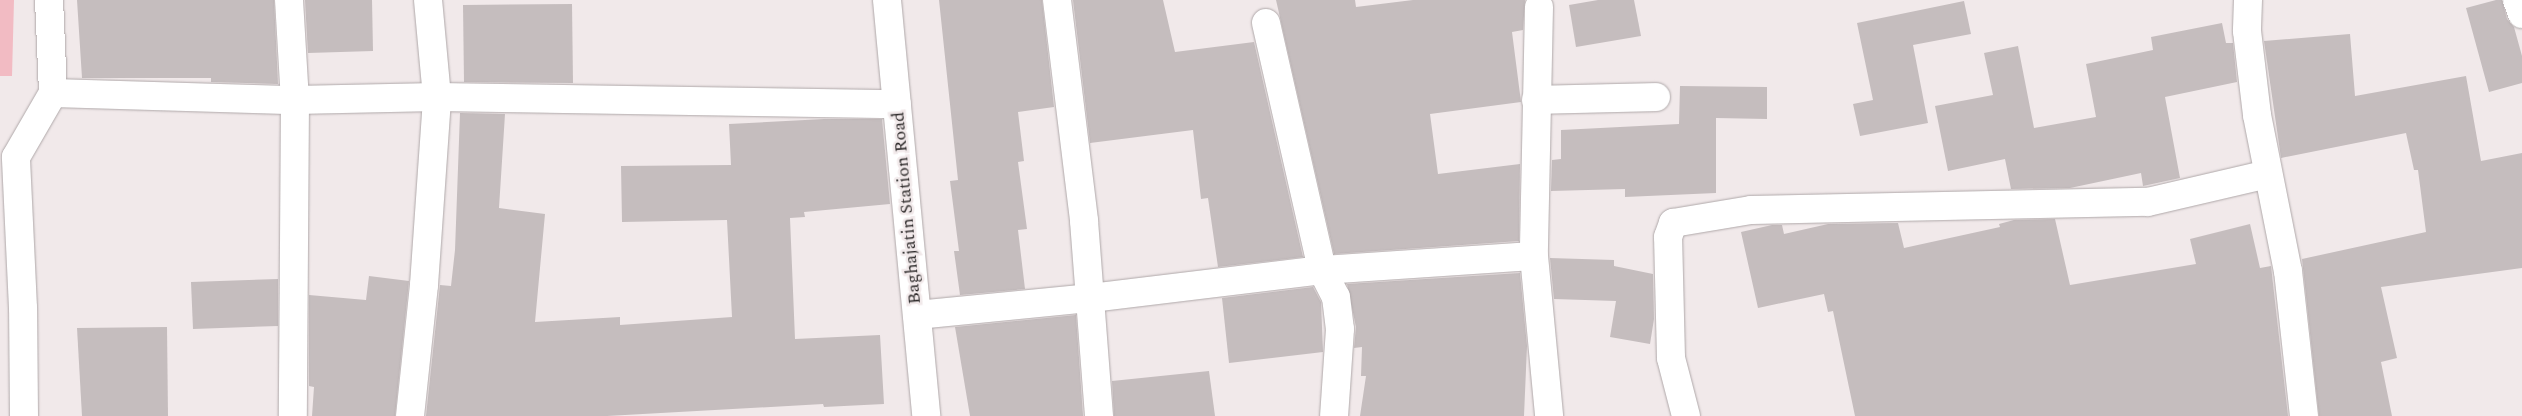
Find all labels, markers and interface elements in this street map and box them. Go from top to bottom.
street label: Baghajatin Station Road [888,111,926,305]

